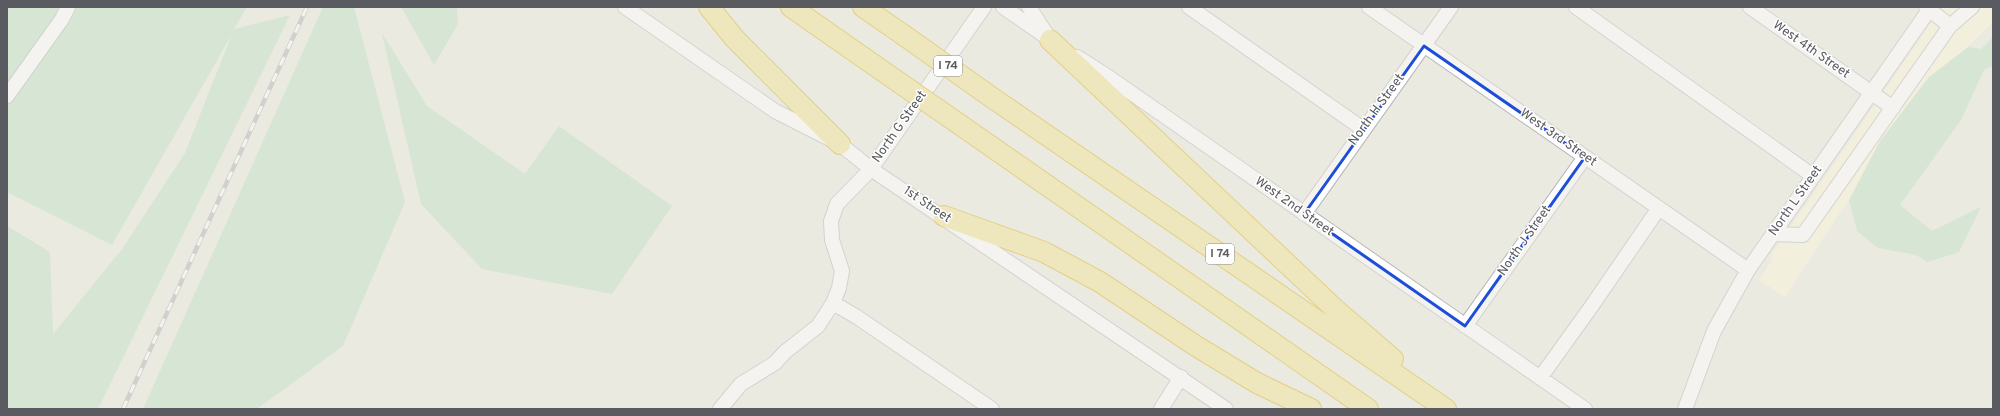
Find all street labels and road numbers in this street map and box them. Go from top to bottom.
street label: West 4th Street [1769,18,1853,83]
road number: I 74 [934,56,962,76]
street label: North H Street [1346,71,1408,149]
street label: North G Street [869,88,931,166]
street label: West 3rd Street [1516,106,1600,170]
street label: North L Street [1766,163,1826,239]
street label: West 2nd Street [1251,174,1337,240]
street label: 1st Street [900,183,954,227]
street label: North J Street [1495,202,1555,279]
road number: I 74 [1206,244,1234,264]

